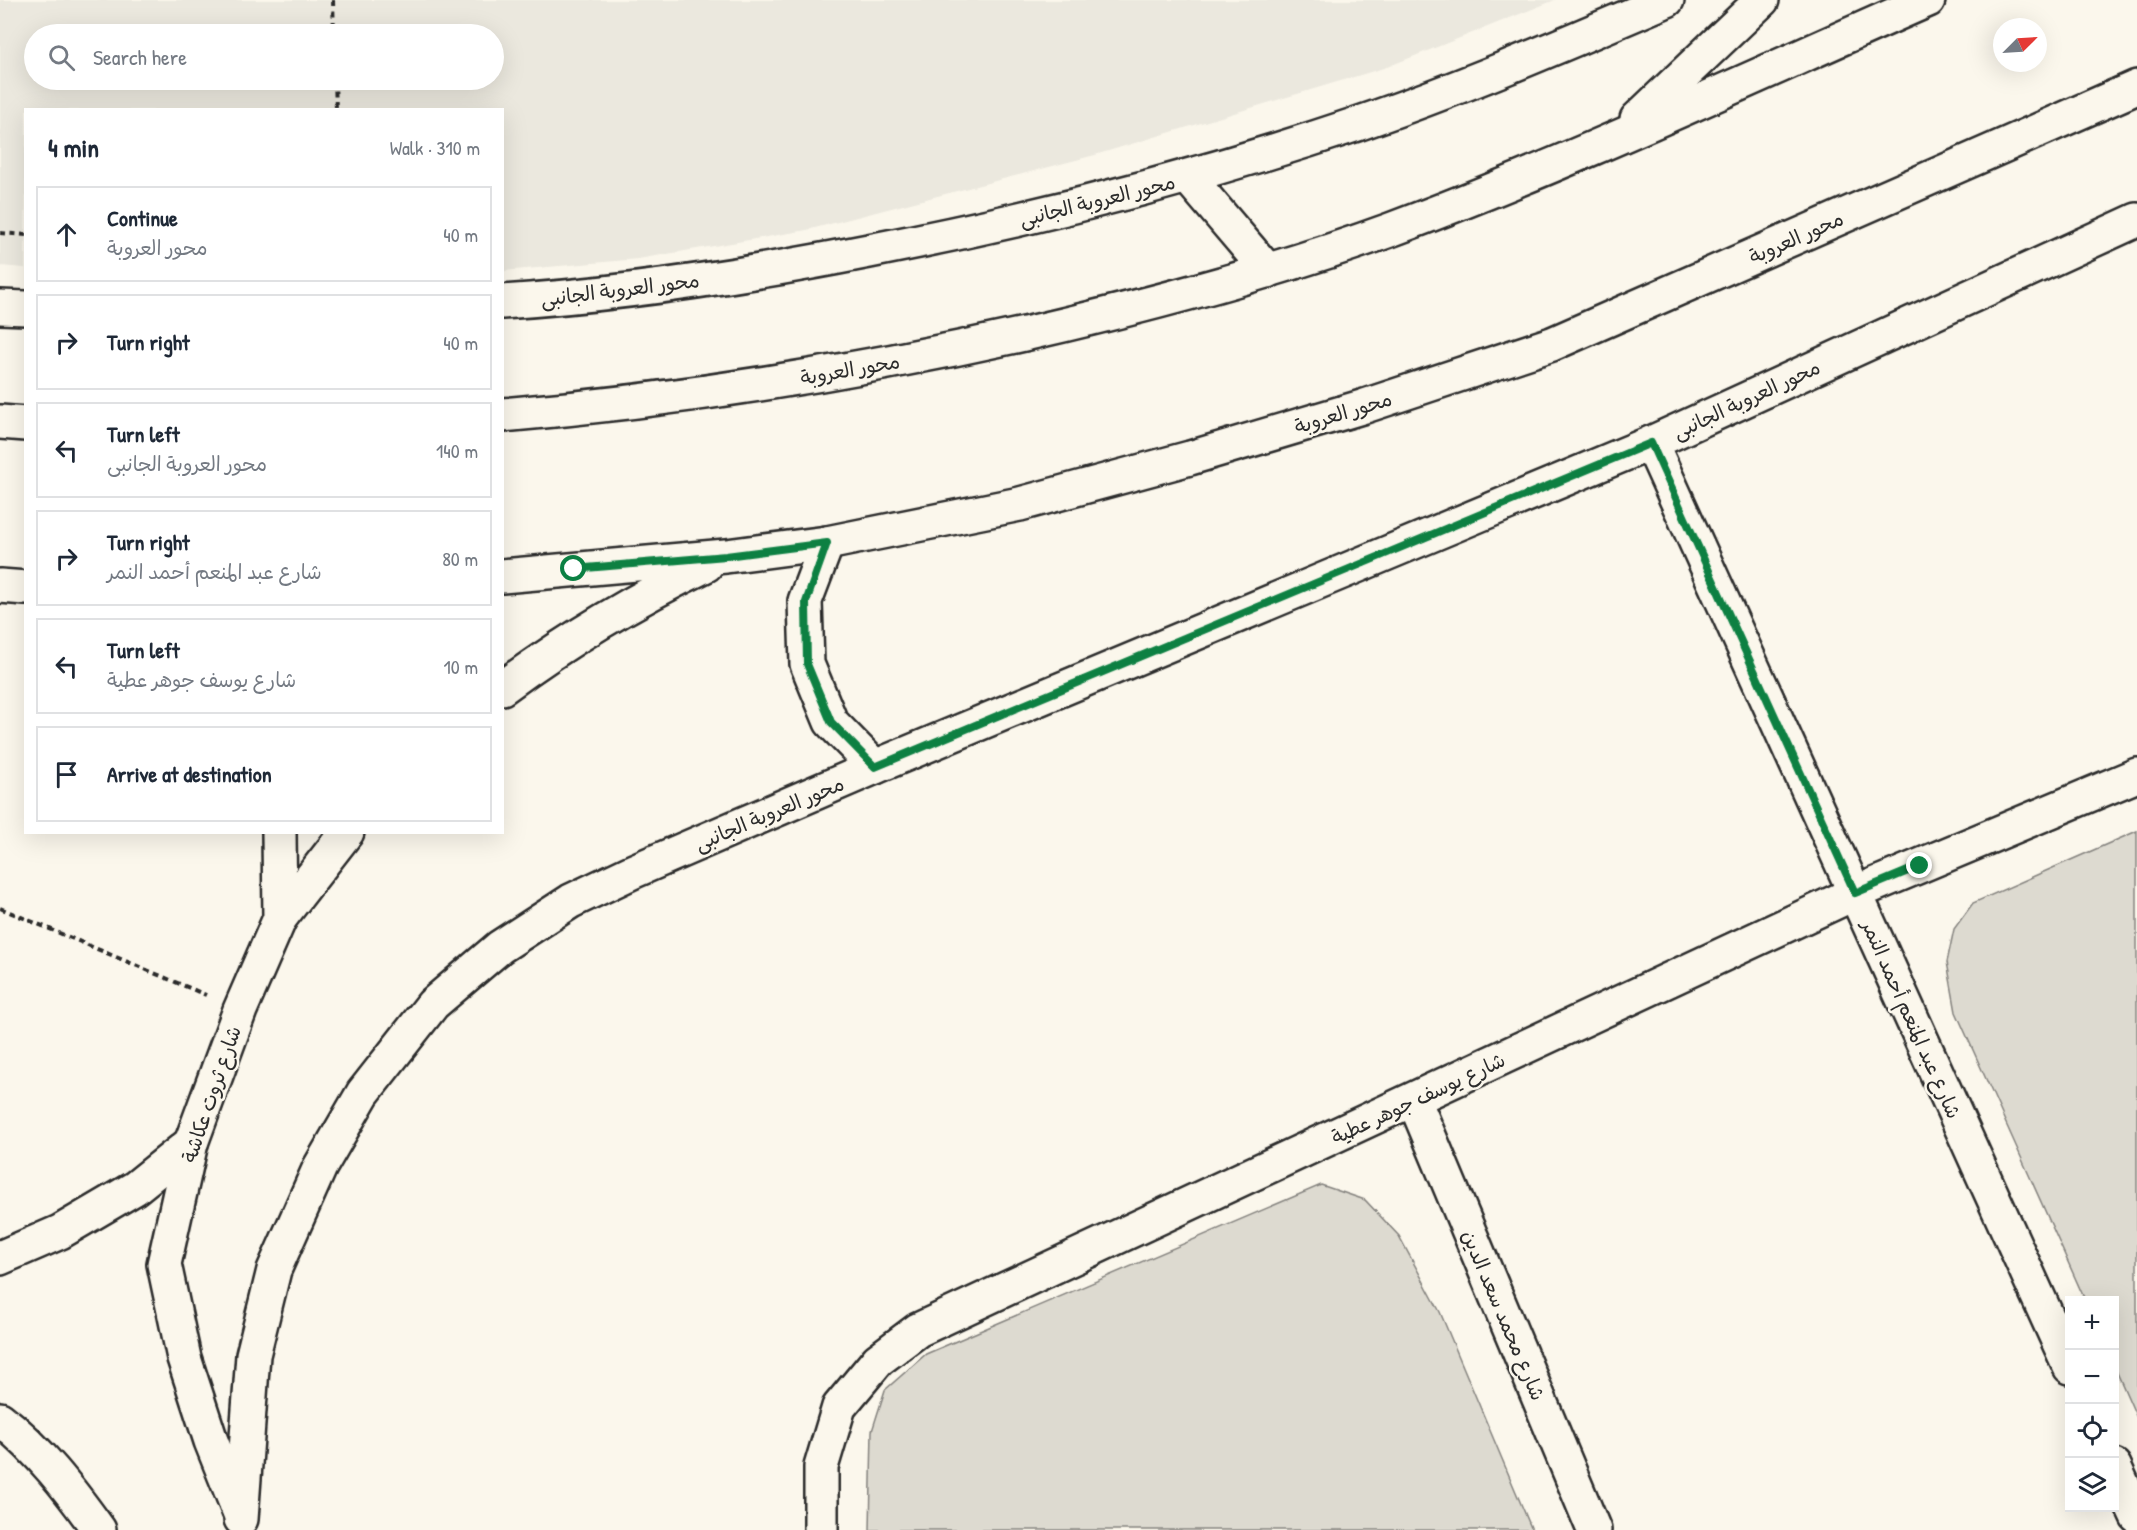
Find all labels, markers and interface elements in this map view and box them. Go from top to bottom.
north arrow [1993,18,2047,72]
search box [24,24,504,90]
icon: search [45,41,78,74]
text: Search here [93,42,187,72]
text: 4 min [48,130,99,165]
text: Walk · 310 m [390,134,480,161]
street label: محور العروبة الجانبى [1016,168,1178,232]
text: Continue [107,203,178,233]
street label: محور العروبة [1745,204,1847,270]
icon: ahead [50,218,83,251]
text: 40 m [443,221,478,248]
text: محور العروبة [107,234,208,261]
street label: محور العروبة الجانبى [539,266,701,312]
icon: right [50,326,83,359]
text: Turn right [107,327,190,357]
text: 40 m [443,329,478,356]
street label: محور العروبة [798,347,902,391]
street label: محور العروبة الجانبى [1668,353,1824,445]
street label: محور العروبة [1291,384,1395,440]
text: Turn left [107,419,180,449]
icon: left [50,434,83,467]
text: 140 m [436,437,478,464]
text: محور العروبة الجانبى [107,450,267,477]
text: Turn right [107,527,190,557]
icon: right [50,542,83,575]
text: 80 m [442,545,478,572]
route start [560,555,586,581]
text: شارع عبد المنعم أحمد النمر [107,558,322,585]
text: Turn left [107,635,180,665]
icon: left [50,650,83,683]
text: 10 m [444,653,478,680]
text: شارع يوسف جوهر عطية [107,666,296,693]
icon: arrive [50,758,83,791]
text: Arrive at destination [107,759,272,789]
street label: محور العروبة الجانبى [690,769,848,857]
route end [1906,852,1932,878]
street label: شارع عبد المنعم أحمد النمر [1853,914,1968,1123]
street label: شارع ثروت عكاشة [175,1022,248,1166]
street label: شارع يوسف جوهر عطية [1327,1046,1510,1151]
street label: شارع محمد سعد الدين [1455,1226,1552,1405]
map controls [2065,1296,2119,1512]
button: + [2065,1296,2119,1350]
button: − [2065,1350,2119,1404]
button: locate [2065,1404,2119,1458]
button: layers [2065,1458,2119,1512]

